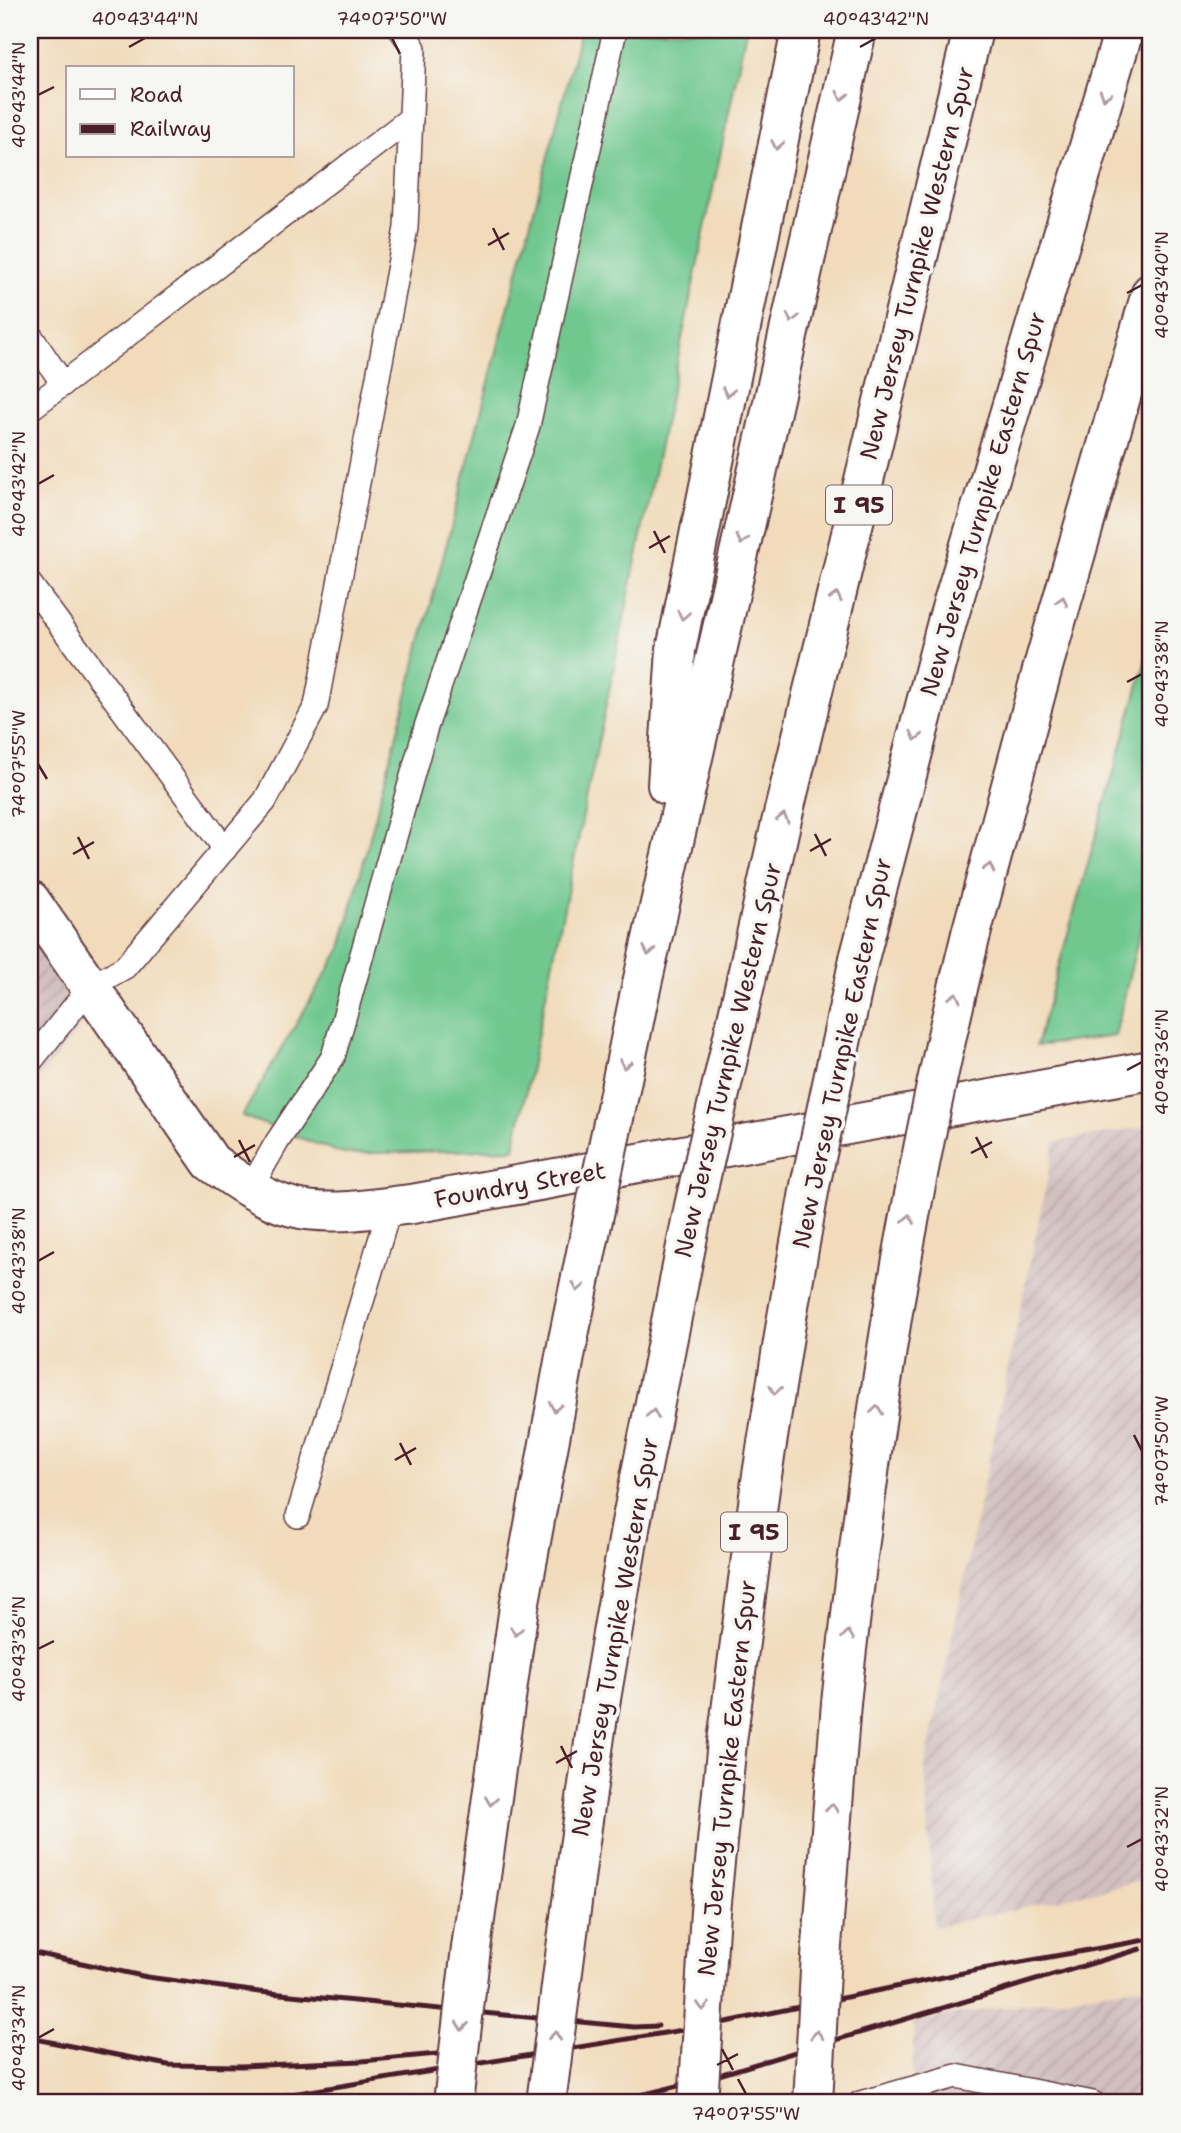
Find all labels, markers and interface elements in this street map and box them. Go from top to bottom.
text: 40°43'44"N [91,7,199,31]
text: 74°07'50"W [337,7,447,31]
text: 40°43'42"N [823,7,929,31]
text: 40°43'44"N [7,41,31,149]
street label: New Jersey Turnpike Western Spur [853,63,981,463]
legend [66,66,294,158]
text: Road [130,81,183,109]
one-way arrow [1098,89,1113,101]
one-way arrow [836,90,850,102]
text: Railway [130,115,212,143]
one-way arrow [771,139,786,151]
text: 40°43'40"N [1150,231,1174,339]
street label: New Jersey Turnpike Eastern Spur [913,308,1053,700]
one-way arrow [786,312,800,324]
one-way arrow [721,386,736,398]
text: 40°43'42"N [7,431,31,537]
road number: I 95 [826,485,892,524]
one-way arrow [735,534,750,546]
one-way arrow [828,591,842,603]
one-way arrow [1054,596,1068,608]
one-way arrow [676,609,691,621]
text: 40°43'38"N [1150,620,1174,728]
text: 74°07'55"W [7,710,31,818]
one-way arrow [910,730,924,742]
one-way arrow [775,812,789,824]
street label: New Jersey Turnpike Eastern Spur [785,855,899,1251]
street label: New Jersey Turnpike Western Spur [667,859,789,1261]
one-way arrow [981,862,995,874]
one-way arrow [643,945,658,957]
one-way arrow [947,991,961,1003]
text: 40°43'36"N [1150,1009,1174,1115]
one-way arrow [618,1058,633,1070]
street label: Foundry Street [432,1154,608,1216]
text: 40°43'38"N [7,1207,31,1315]
one-way arrow [901,1214,916,1225]
one-way arrow [572,1281,587,1293]
one-way arrow [768,1384,783,1396]
text: 74°07'50"W [1150,1396,1174,1506]
one-way arrow [548,1401,563,1413]
one-way arrow [869,1404,884,1416]
one-way arrow [644,1408,659,1420]
street label: New Jersey Turnpike Western Spur [564,1435,666,1839]
road number: I 95 [721,1512,787,1552]
street label: New Jersey Turnpike Eastern Spur [690,1578,764,1978]
text: 40°43'36"N [7,1596,31,1702]
one-way arrow [508,1625,523,1637]
one-way arrow [841,1630,856,1641]
text: 40°43'32"N [1150,1786,1174,1892]
one-way arrow [484,1795,499,1806]
one-way arrow [824,1802,839,1813]
text: 40°43'34"N [7,1984,31,2092]
one-way arrow [696,2000,711,2011]
one-way arrow [454,2020,469,2032]
one-way arrow [809,2029,824,2040]
one-way arrow [547,2030,562,2041]
text: 74°07'55"W [692,2102,800,2126]

